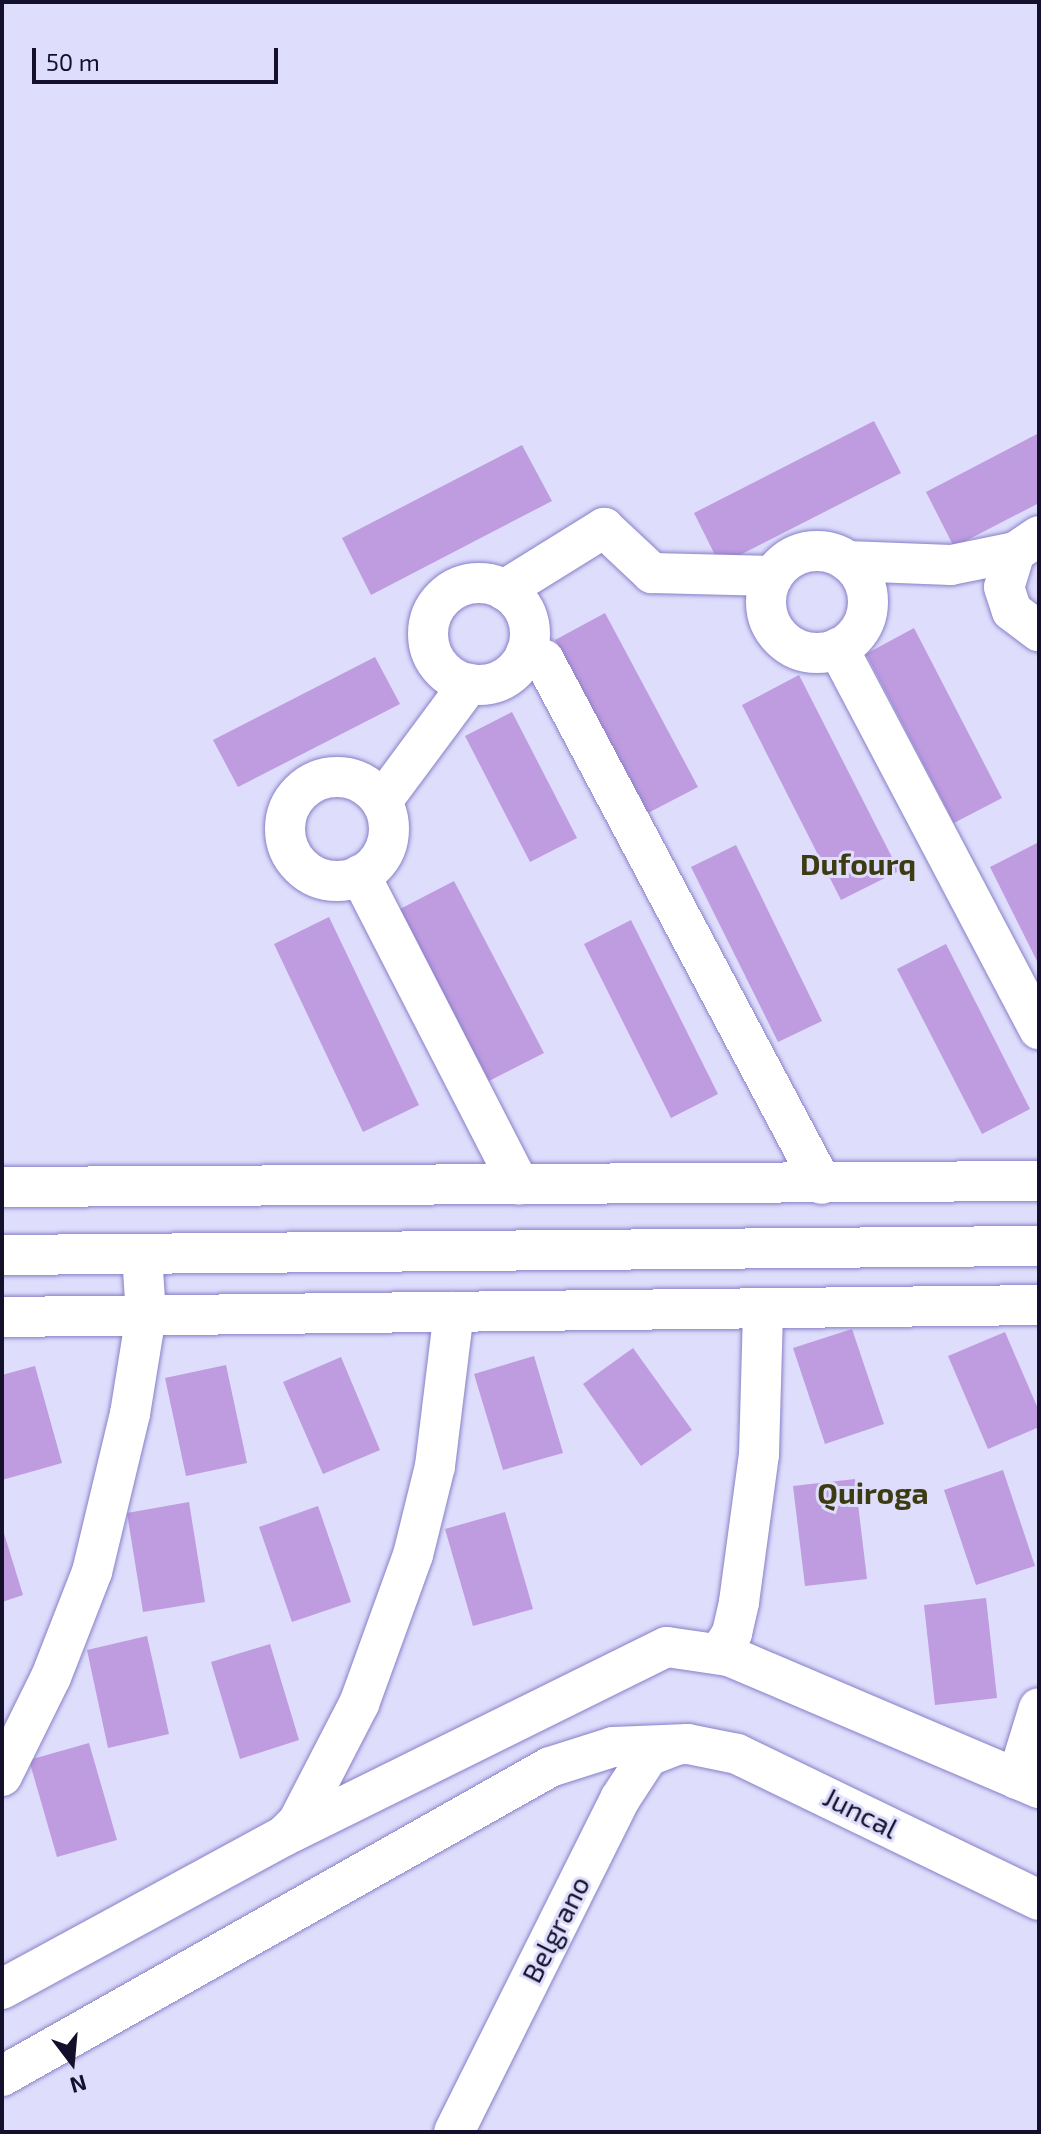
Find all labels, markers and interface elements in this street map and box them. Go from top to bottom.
scale bar [36,32,282,82]
text: 50 m [46,47,100,76]
district label: Dufourq [800,845,916,881]
district label: Quiroga [817,1474,929,1510]
street label: Juncal [818,1779,904,1845]
street label: Belgrano [514,1870,596,1988]
north arrow [32,2022,112,2102]
text: N [67,2070,90,2100]

